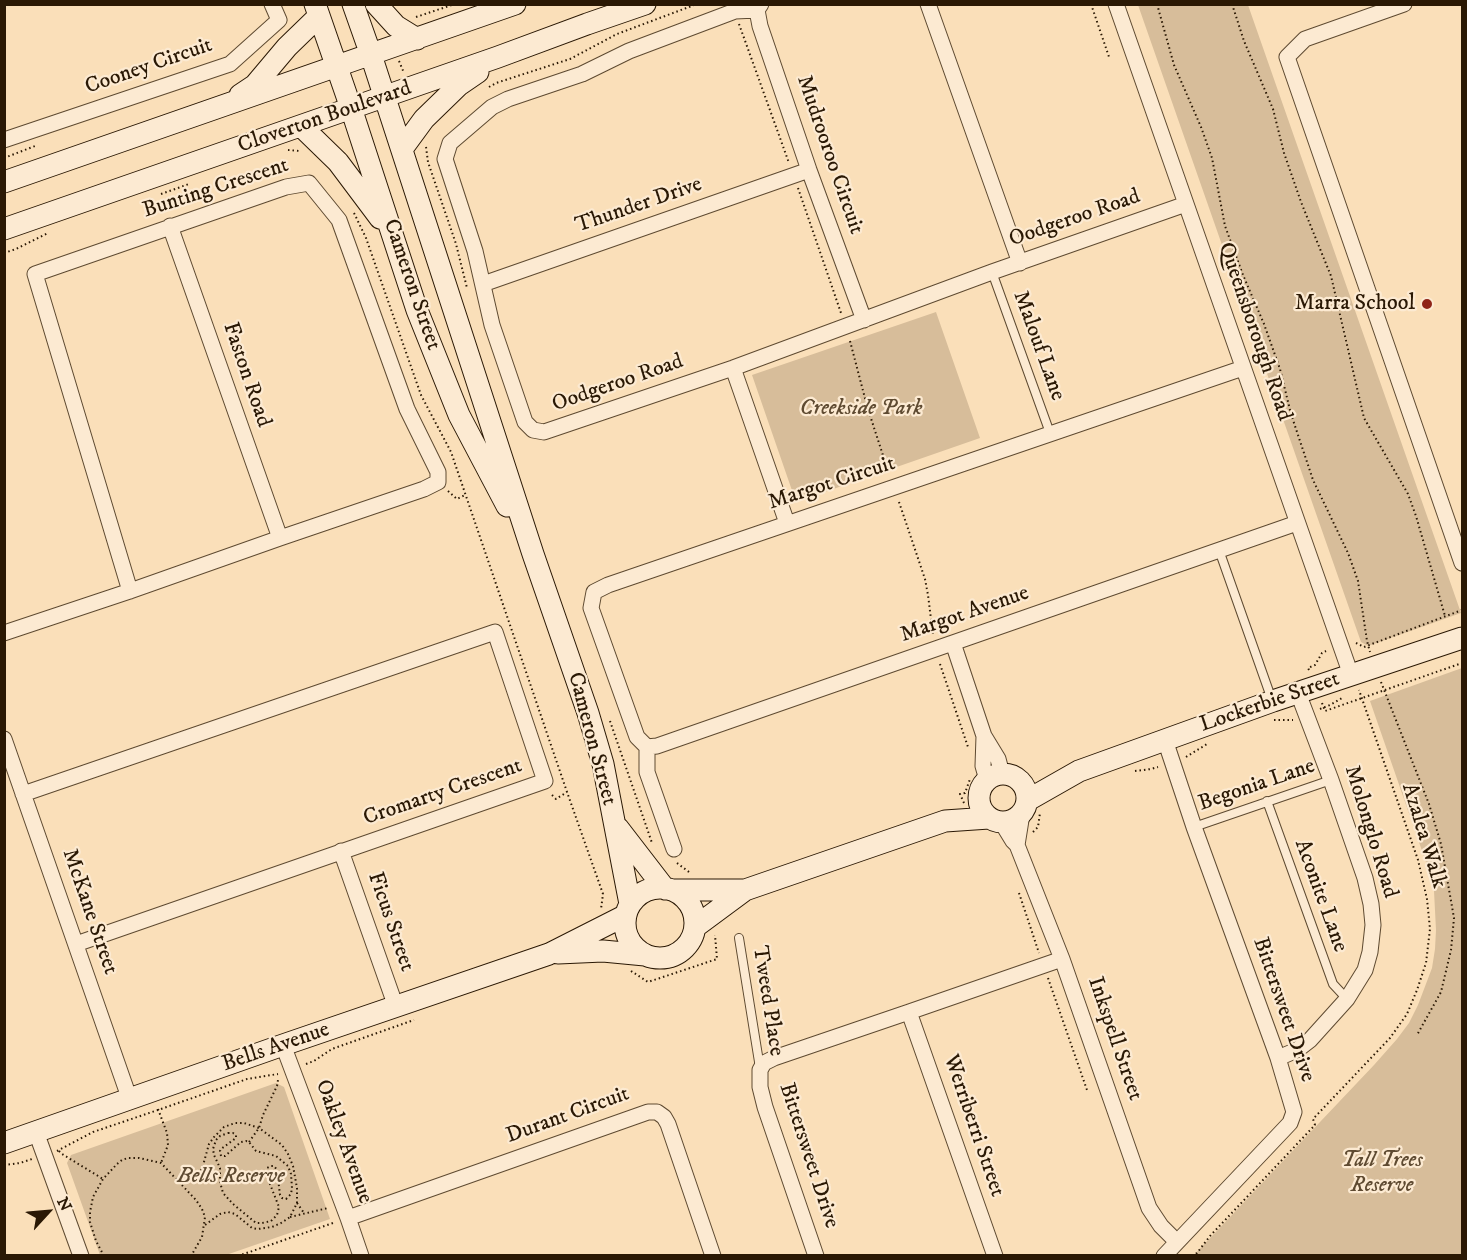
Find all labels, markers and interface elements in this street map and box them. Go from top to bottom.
street label: Cooney Circuit [82,33,216,101]
street label: Mudrooroo Circuit [789,72,869,238]
street label: Cloverton Boulevard [235,76,415,160]
street label: Bunting Crescent [140,153,292,225]
street label: Thunder Drive [572,172,706,240]
street label: Oodgeroo Road [1006,184,1144,254]
street label: Cameron Street [376,216,446,354]
street label: Queensborough Road [1211,239,1297,425]
street label: Malouf Lane [1006,288,1070,404]
place label: Marra School [1295,291,1415,317]
marker: Marra School [1420,297,1434,311]
street label: Faston Road [216,319,276,431]
street label: Oodgeroo Road [549,349,687,419]
park label: Creekside Park [800,396,922,422]
street label: Margot Circuit [765,451,899,517]
street label: Margot Avenue [897,581,1033,649]
street label: Lockerbie Street [1197,667,1343,739]
street label: Cameron Street [561,670,621,808]
street label: Cromarty Crescent [360,754,526,832]
street label: Begonia Lane [1195,754,1319,818]
street label: Molonglo Road [1337,762,1403,902]
street label: Azalea Walk [1395,780,1451,892]
street label: Aconite Lane [1287,836,1353,956]
street label: McKane Street [55,846,123,978]
street label: Ficus Street [361,869,419,975]
street label: Bittersweet Drive [1246,934,1320,1086]
street label: Tweed Place [745,944,789,1058]
street label: Inkspell Street [1081,974,1147,1104]
street label: Bells Avenue [219,1017,333,1079]
street label: Werriberri Street [936,1052,1010,1200]
street label: Oakley Avenue [308,1076,378,1208]
street label: Bittersweet Drive [772,1080,844,1232]
street label: Durant Circuit [503,1082,633,1150]
park label: Tall Trees Reserve [1341,1148,1423,1200]
park label: Bells Reserve [177,1164,285,1190]
north arrow [18,1182,78,1242]
text: N [52,1194,76,1214]

